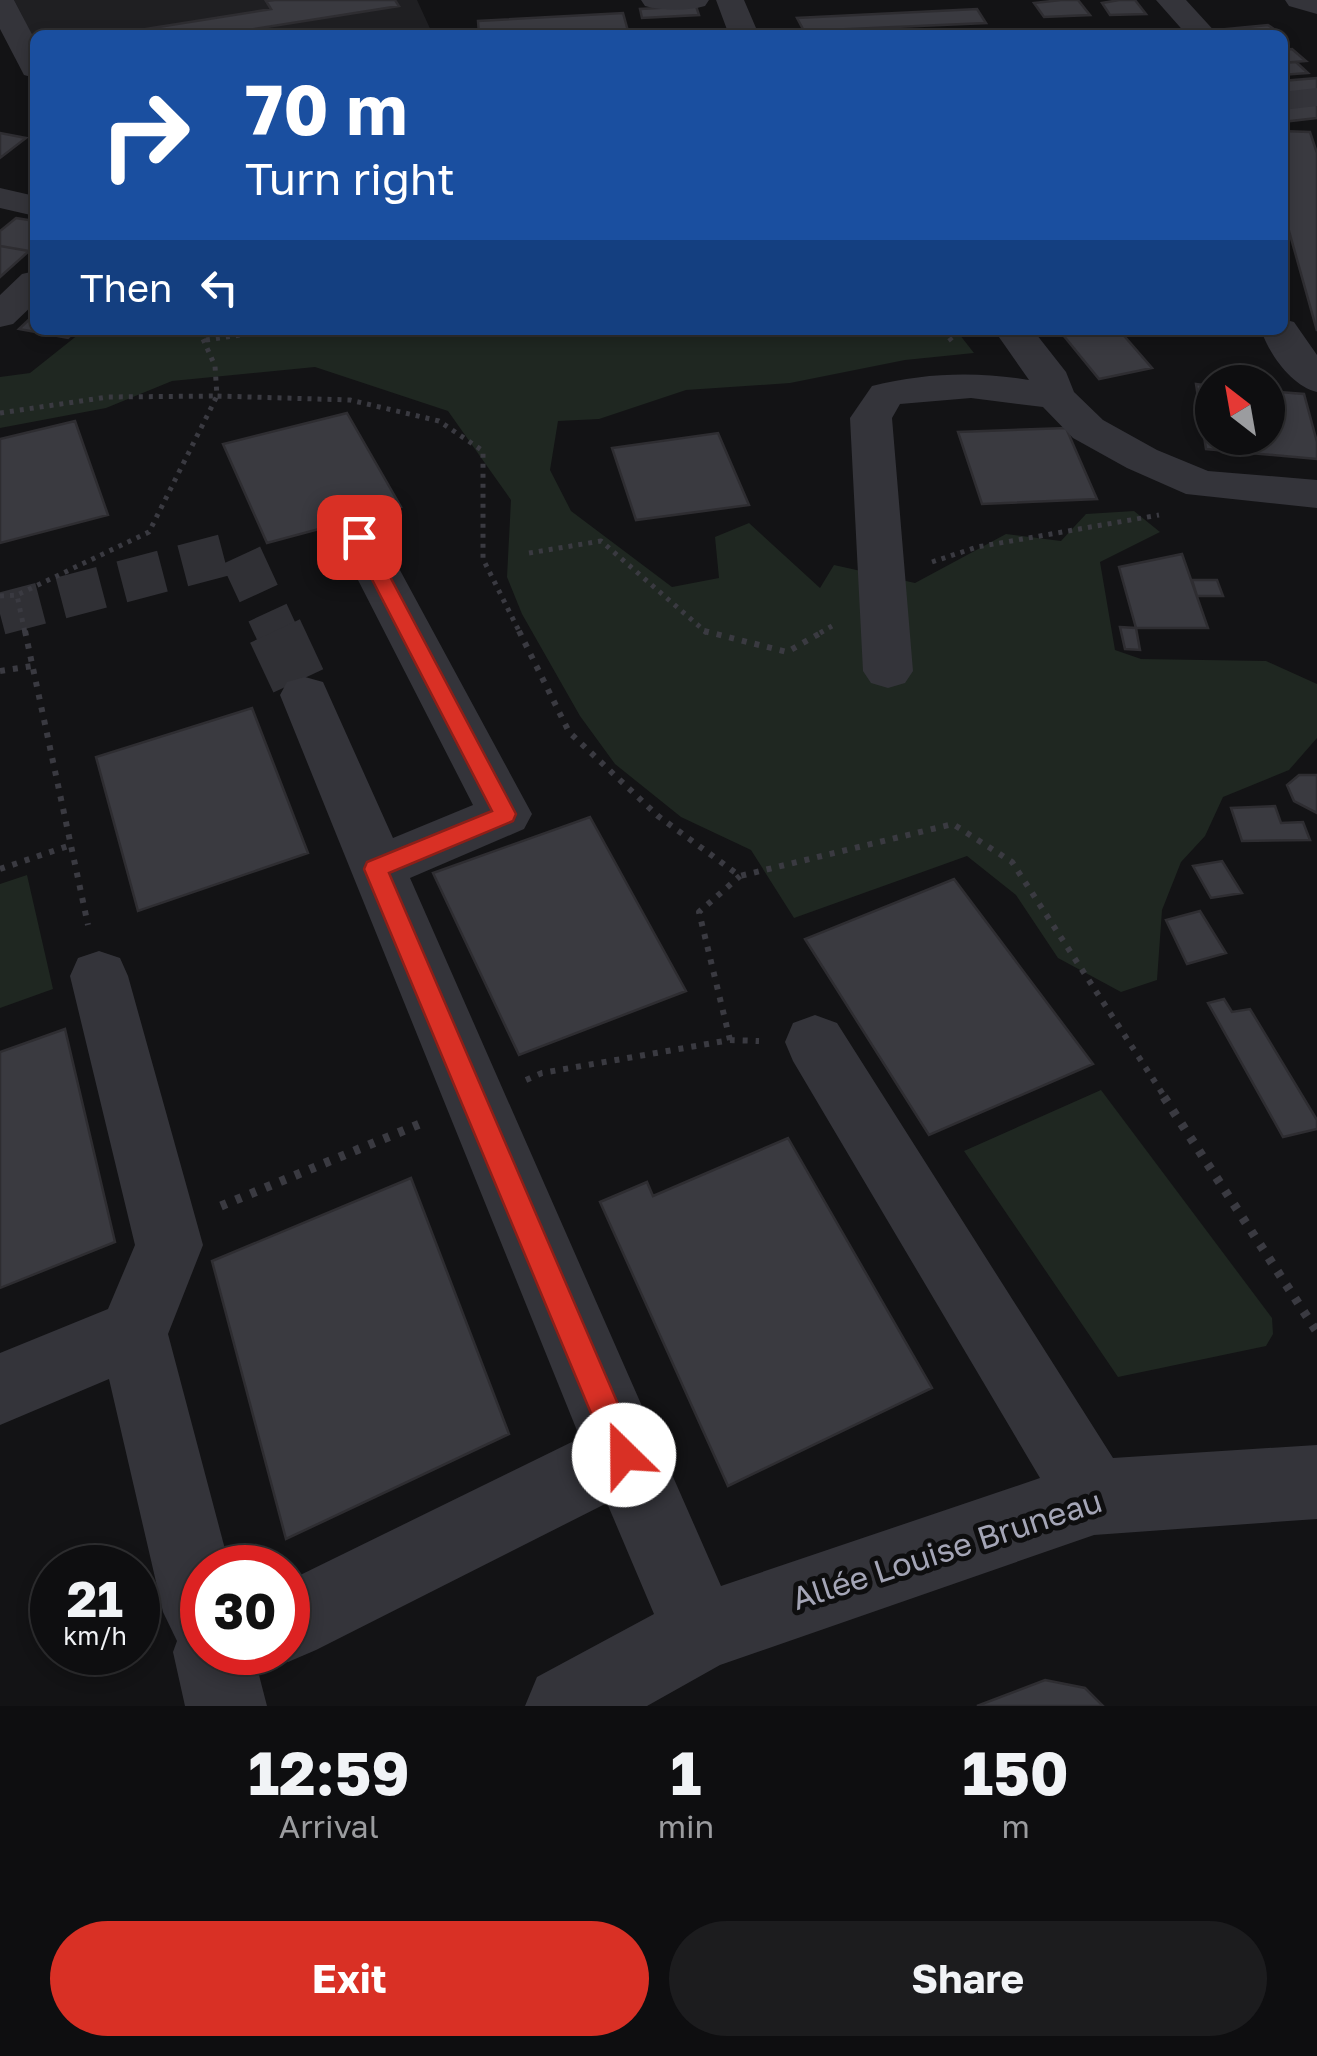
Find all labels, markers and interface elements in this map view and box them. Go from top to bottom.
text: 70 m [245,66,407,150]
icon: right [80,70,210,200]
text: Turn right [245,151,455,205]
icon: left [192,260,247,315]
text: Then [80,265,172,310]
north arrow [1195,365,1285,455]
map controls [1195,365,1285,455]
pin [317,495,402,580]
icon: arrive [332,510,387,565]
position arrow [572,1403,676,1507]
street label: Allée Louise Bruneau [787,1481,1106,1617]
speed limit sign: 30 [180,1545,310,1675]
text: 21 [67,1568,123,1628]
text: km/h [63,1620,127,1651]
text: 12:59 [248,1736,410,1808]
text: 1 [670,1736,701,1808]
text: 150 [962,1736,1069,1808]
text: Arrival [279,1807,379,1845]
text: min [658,1807,714,1845]
text: m [1001,1807,1030,1845]
button: Exit [50,1921,649,2036]
button: Share [669,1921,1267,2036]

